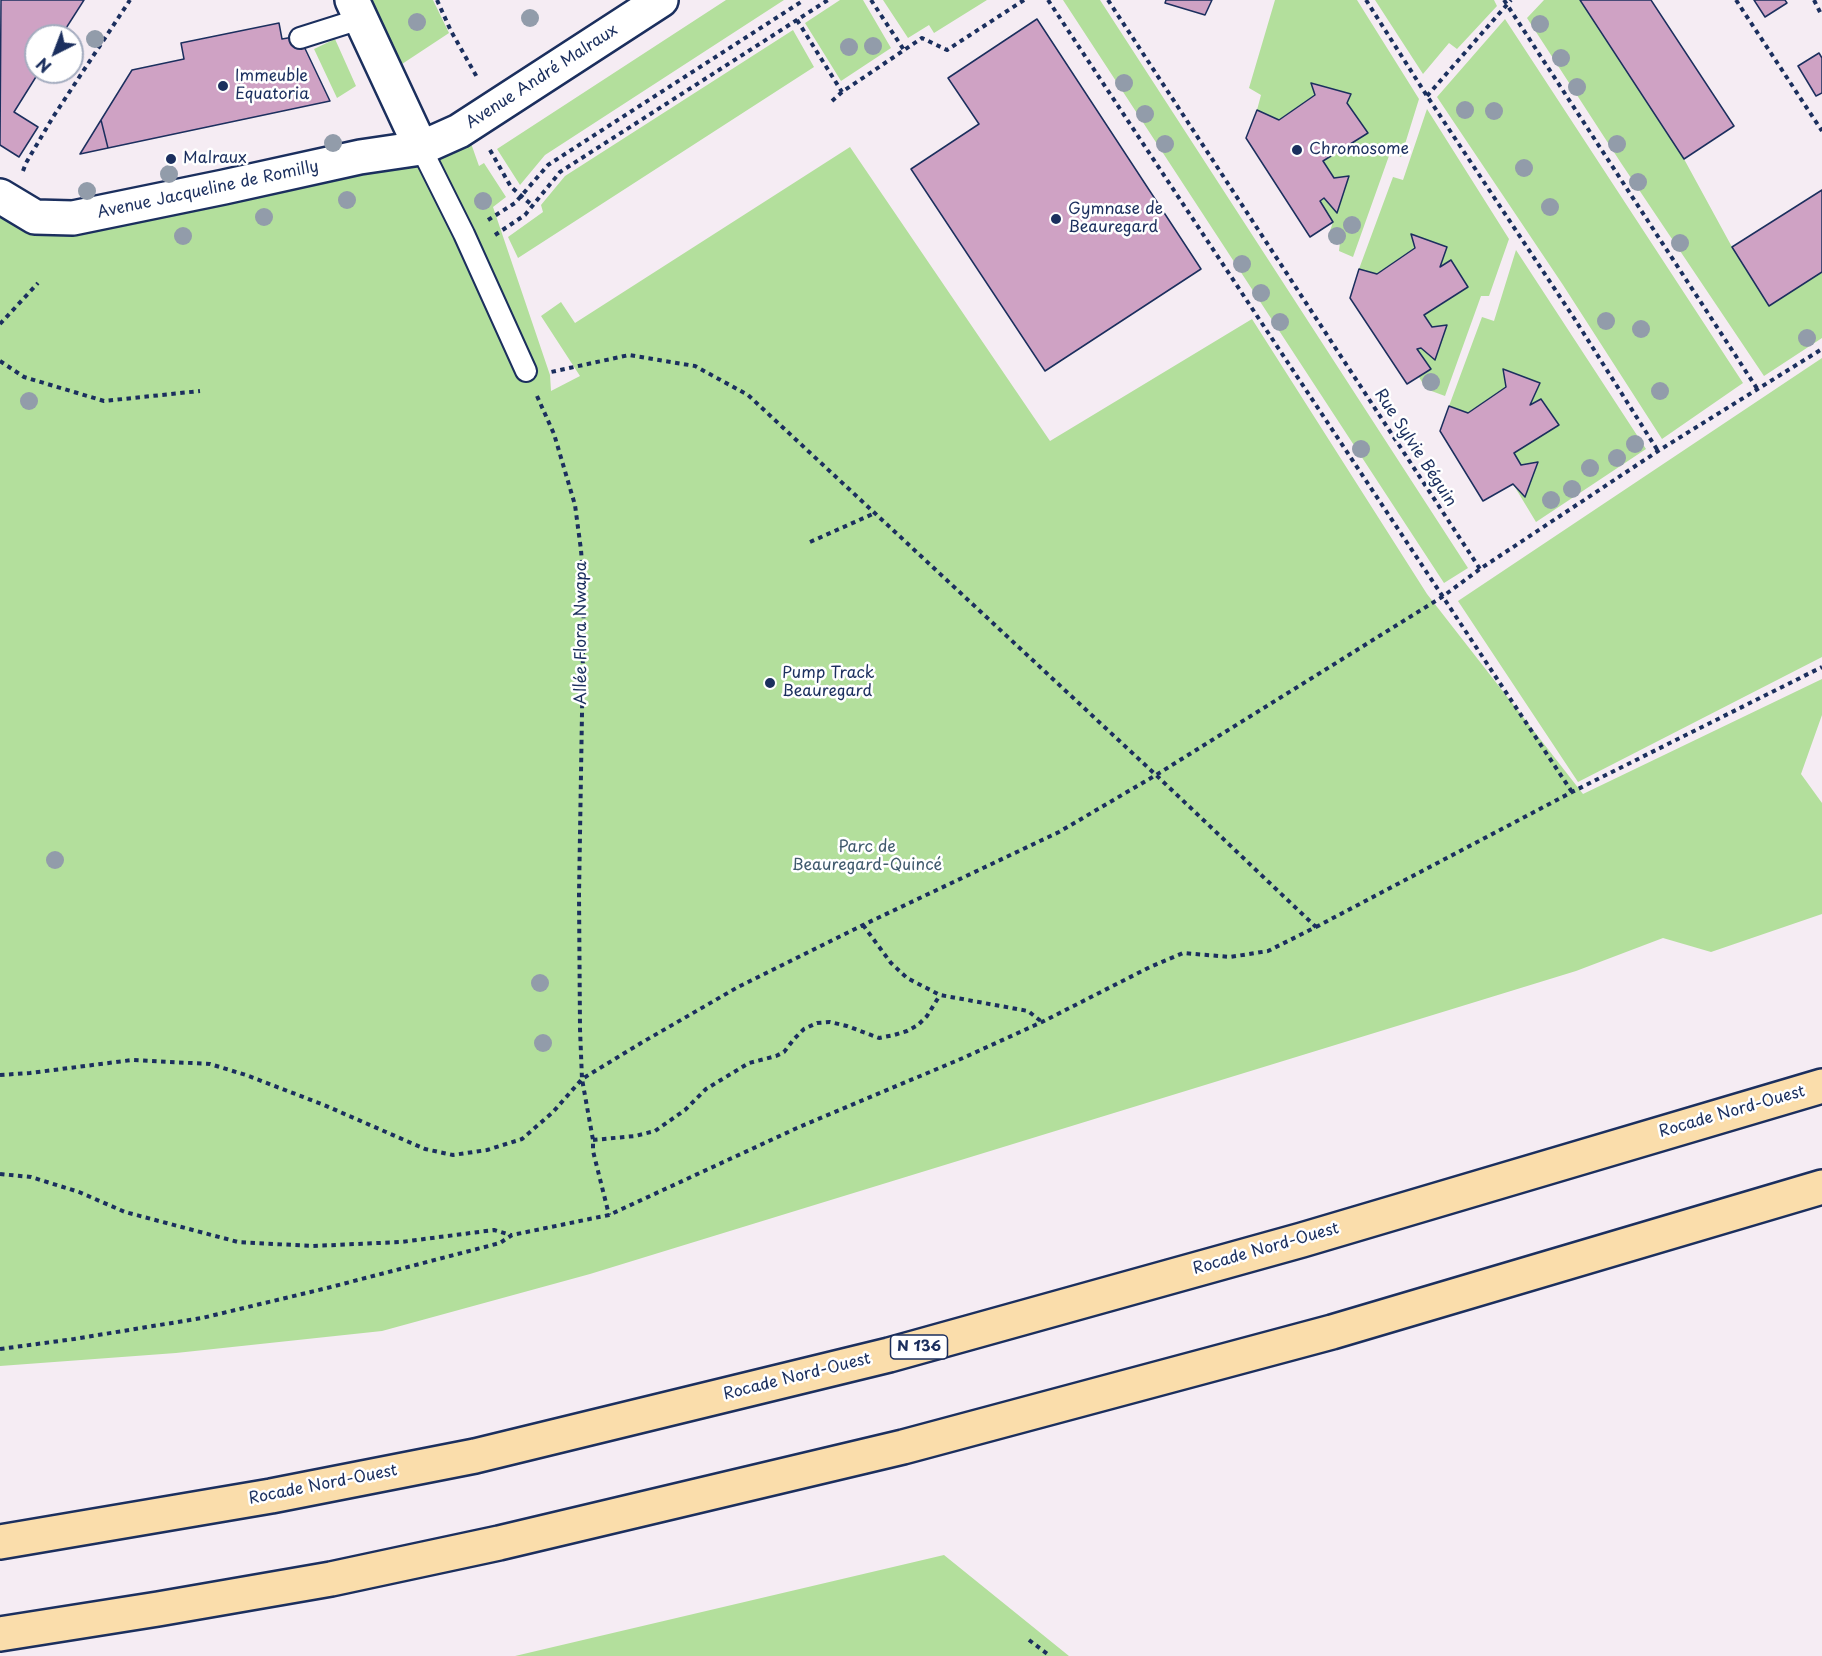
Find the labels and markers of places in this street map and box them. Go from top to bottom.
place label: Immeuble Equatoria [235,67,309,105]
marker: Immeuble Equatoria [216,79,230,93]
place label: Chromosome [1309,140,1409,160]
marker: Chromosome [1290,143,1304,157]
place label: Malraux [183,149,247,169]
marker: Malraux [164,152,178,166]
place label: Gymnase de Beauregard [1068,200,1163,238]
marker: Gymnase de Beauregard [1049,212,1063,226]
place label: Pump Track Beauregard [782,664,874,702]
marker: Pump Track Beauregard [763,676,777,690]

